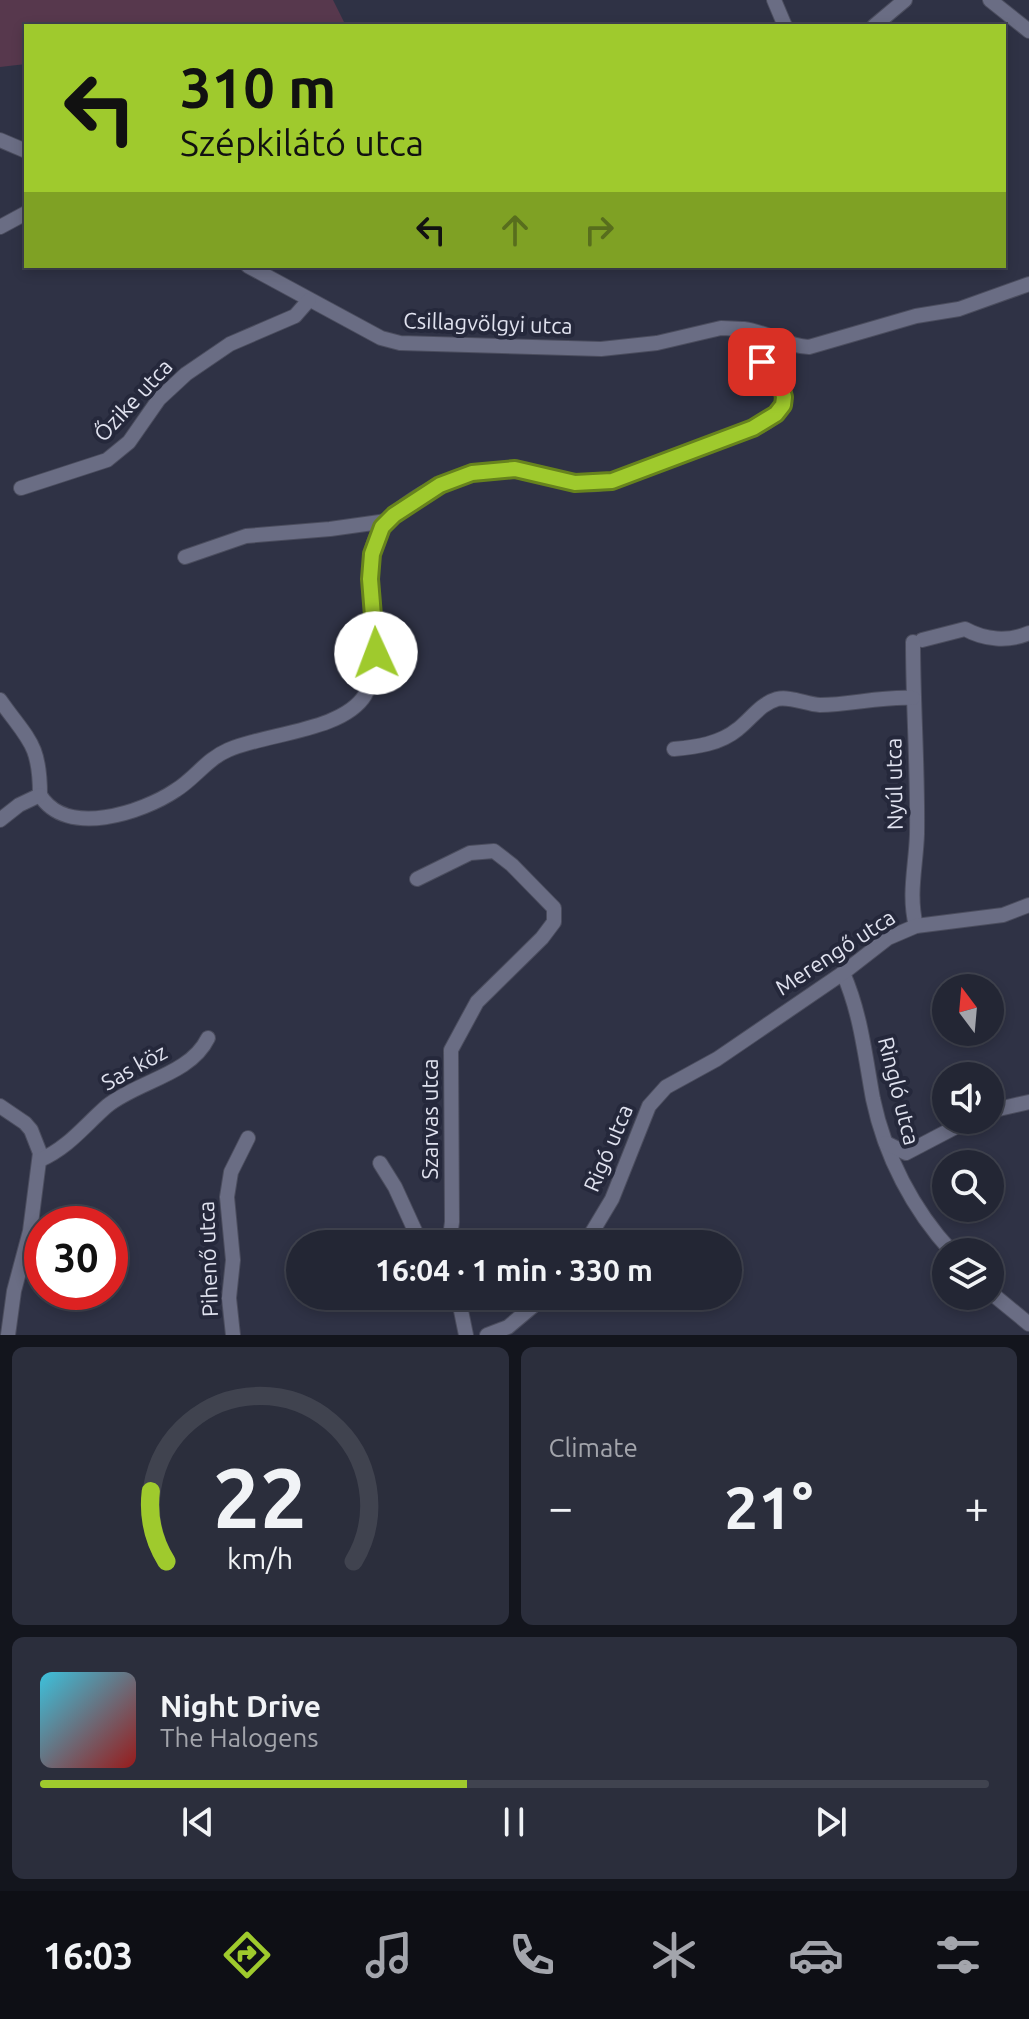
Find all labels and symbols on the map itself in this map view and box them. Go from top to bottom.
street label: Csillagvölgyi utca [403,307,573,338]
pin [728,328,796,396]
street label: Őzike utca [88,353,177,446]
position arrow [334,611,418,695]
street label: Nyúl utca [880,738,907,830]
street label: Merengő utca [770,904,899,1000]
north arrow [932,974,1004,1046]
street label: Ringló utca [874,1034,925,1148]
street label: Sas köz [97,1038,171,1095]
street label: Szarvas utca [417,1059,442,1179]
street label: Rigó utca [578,1100,637,1195]
street label: Pihenő utca [193,1200,222,1318]
speed limit sign: 30 [24,1206,128,1310]

